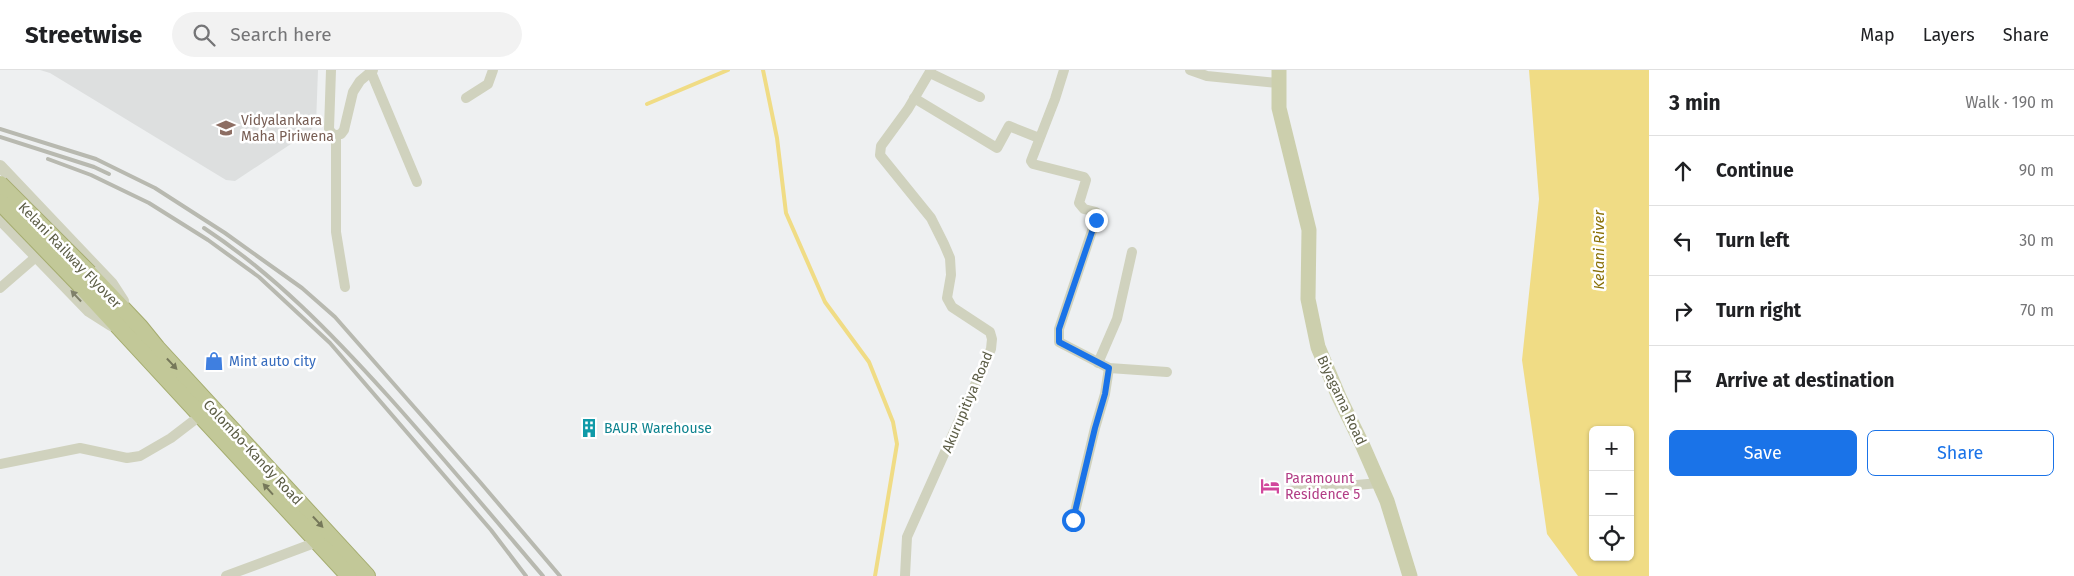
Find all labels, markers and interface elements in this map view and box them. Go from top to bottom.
search box [172,12,522,57]
text: Streetwise [25,21,142,49]
icon: search [190,21,218,49]
text: Search here [230,23,332,46]
text: Map [1860,24,1895,46]
text: Layers [1923,24,1975,46]
text: Share [2003,24,2049,46]
text: 3 min [1669,90,1721,116]
text: Walk · 190 m [1965,93,2054,112]
place label: Vidyalankara Maha Piriwena [241,112,334,145]
school or university icon: Vidyalankara Maha Piriwena [215,117,237,139]
icon: ahead [1669,157,1697,185]
text: Continue [1716,159,1794,182]
text: 90 m [2019,161,2054,180]
street label: Kelani Railway Flyover [15,199,125,312]
route end [1085,209,1108,232]
water label: Kelani River [1590,209,1608,290]
icon: left [1669,227,1697,255]
text: Turn left [1716,229,1790,252]
text: 30 m [2019,231,2054,250]
one-way arrow [70,290,82,302]
icon: right [1669,297,1697,325]
text: Turn right [1716,299,1801,322]
text: 70 m [2020,301,2054,320]
street label: Akurupitiya Road [938,349,996,455]
shop icon: Mint auto city [203,350,225,372]
place label: Mint auto city [229,353,316,370]
street label: Biyagama Road [1313,353,1370,448]
one-way arrow [166,357,178,369]
icon: arrive [1669,367,1697,395]
text: Arrive at destination [1716,369,1895,392]
street label: Colombo-Kandy Road [200,396,306,508]
building icon: BAUR Warehouse [578,417,600,439]
place label: BAUR Warehouse [604,420,712,437]
map controls [1589,426,1634,561]
button: + [1589,426,1634,471]
button: Save [1669,430,1857,476]
button: Share [1867,430,2054,476]
place label: Paramount Residence 5 [1285,470,1360,503]
button: − [1589,471,1634,516]
hotel icon: Paramount Residence 5 [1259,475,1281,497]
one-way arrow [263,483,274,496]
route start [1062,509,1085,532]
one-way arrow [312,516,323,528]
button: locate [1589,516,1634,561]

